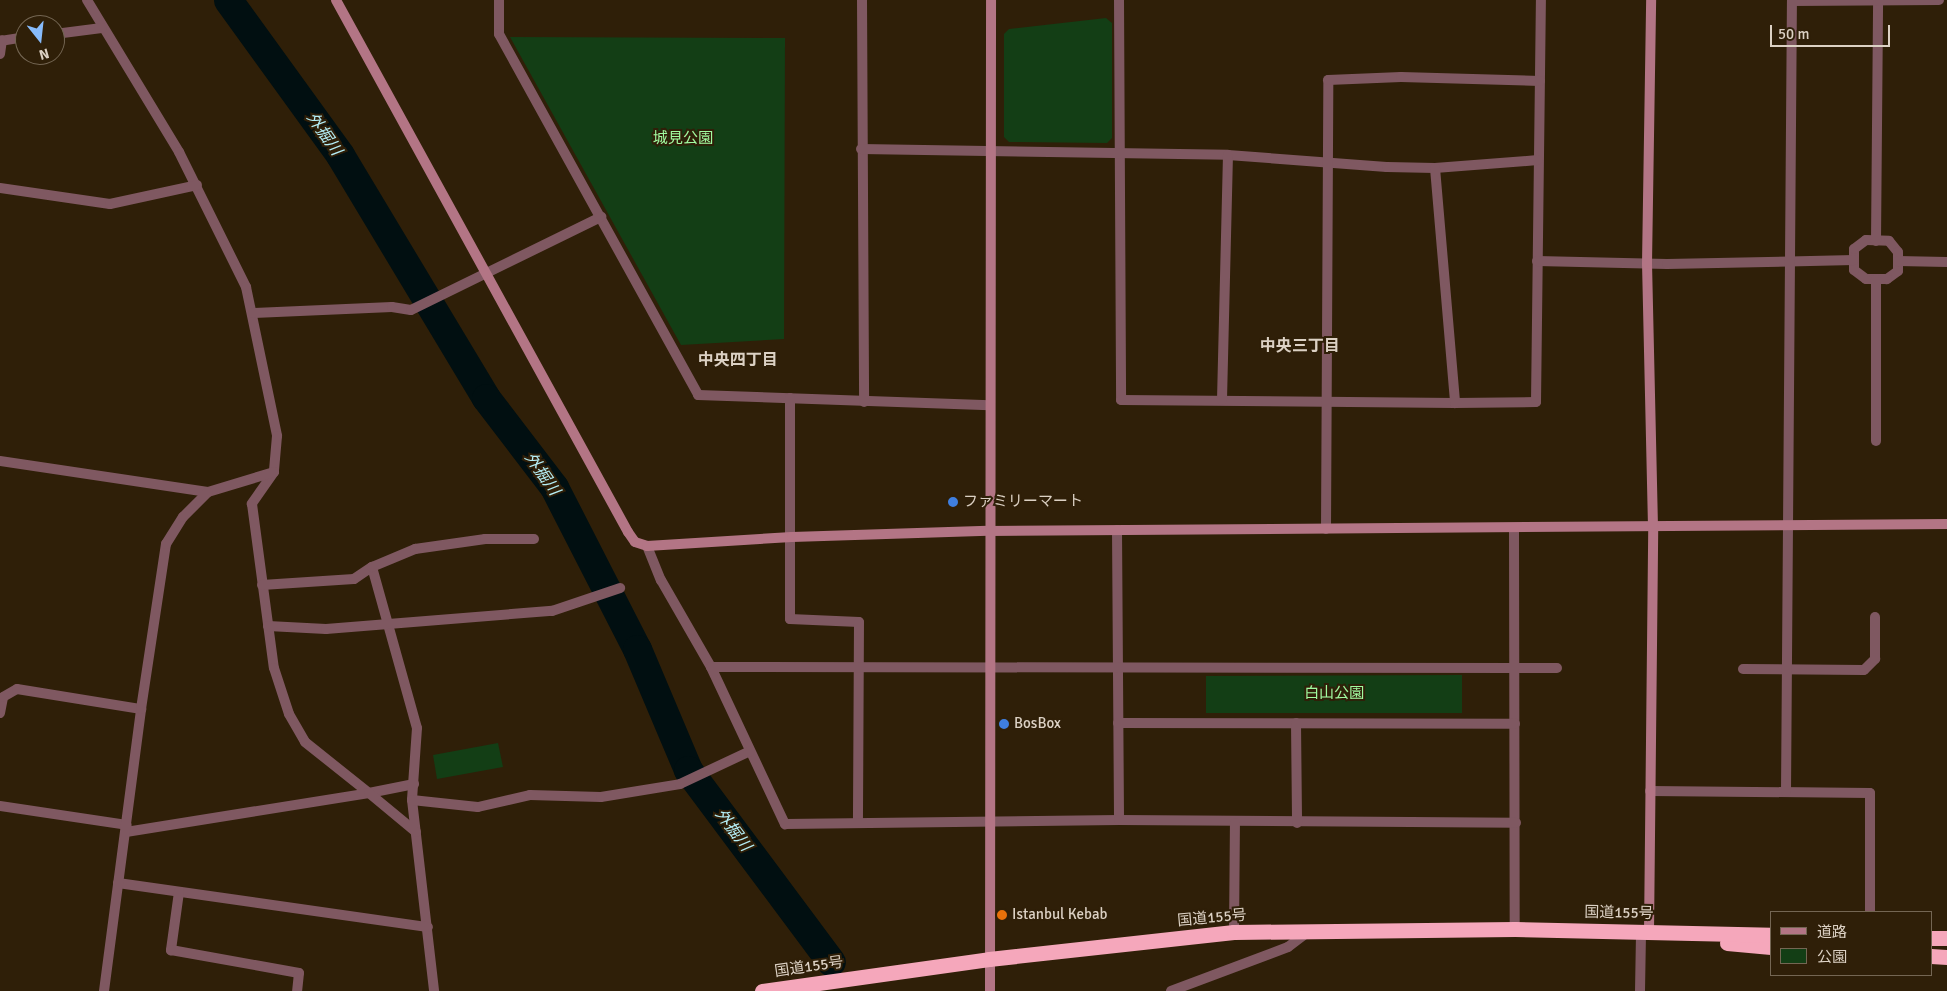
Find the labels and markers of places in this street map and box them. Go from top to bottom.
place label: ファミリーマート [963,493,1083,511]
marker: ファミリーマート [947,496,959,508]
place label: BosBox [1014,715,1061,733]
marker: BosBox [998,718,1010,730]
place label: Istanbul Kebab [1012,906,1107,924]
marker: Istanbul Kebab [996,909,1008,921]

